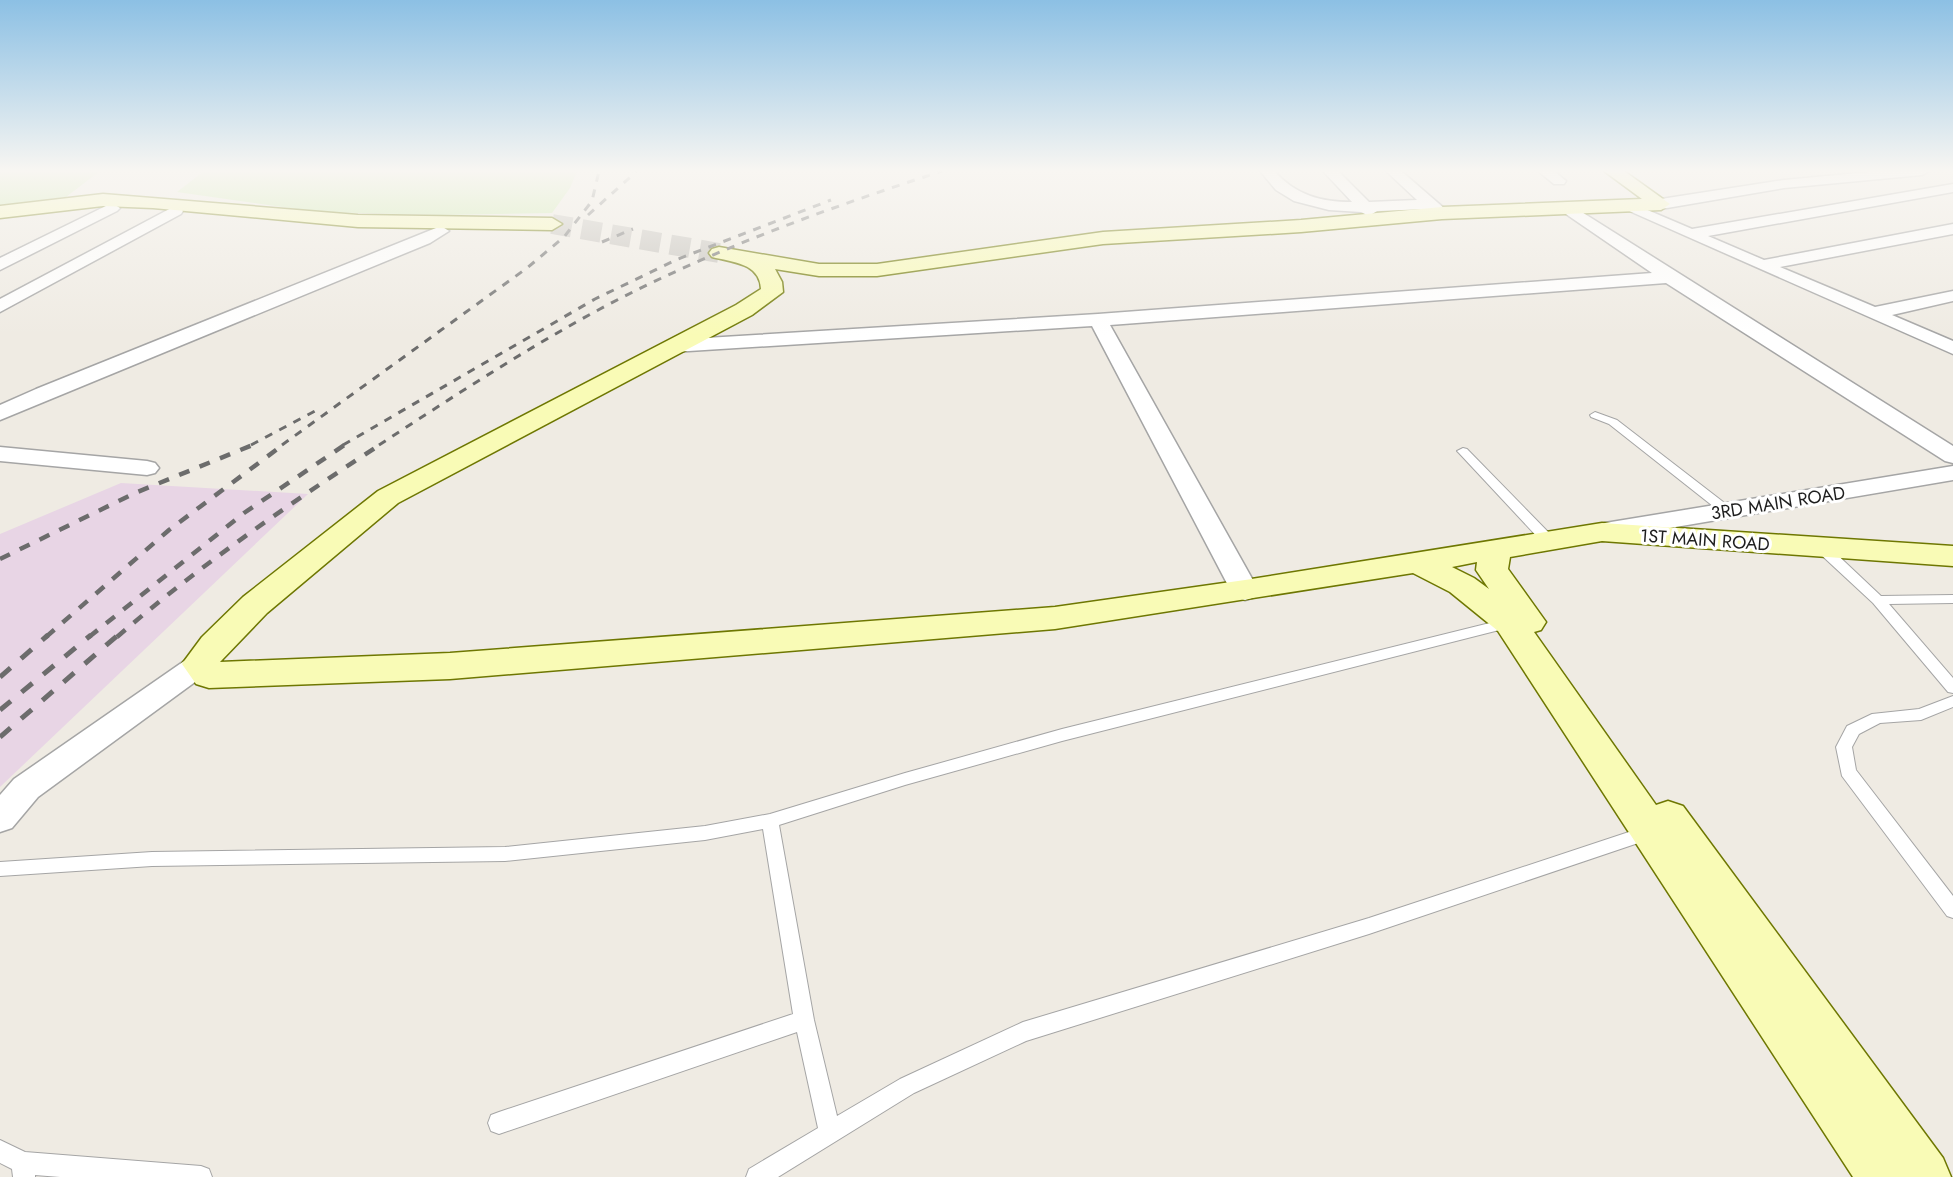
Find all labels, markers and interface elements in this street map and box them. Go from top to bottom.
street label: 3RD MAIN ROAD [1709,480,1847,526]
street label: 1ST MAIN ROAD [1639,523,1771,557]

